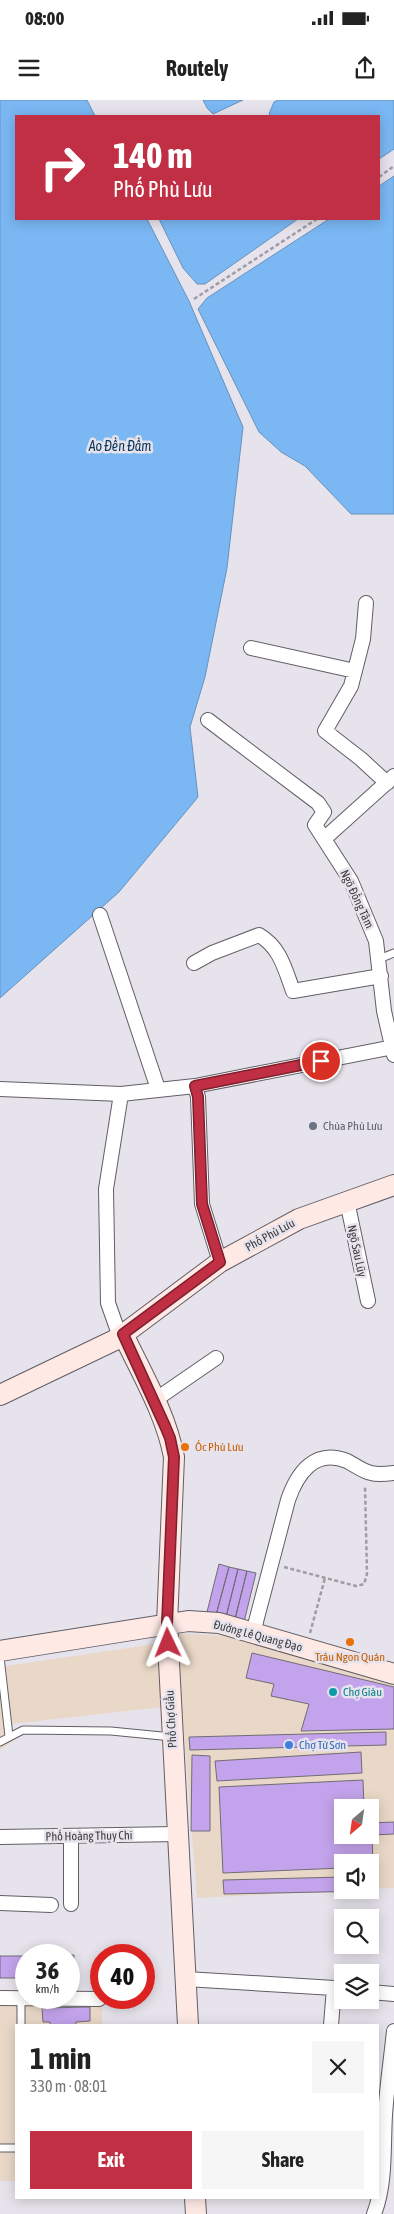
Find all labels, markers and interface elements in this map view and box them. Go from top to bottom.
text: 08:00 [25,7,64,29]
icon: menu [15,54,43,82]
icon: share [351,54,379,82]
text: Routely [166,55,228,81]
icon: right [30,135,95,200]
text: 140 m [113,135,192,175]
text: Phố Phù Lưu [113,176,213,202]
water label: Ao Đền Đầm [88,437,151,454]
street label: Ngõ Đồng Tâm [337,868,377,930]
pin [300,1040,342,1082]
icon: arrive [307,1047,335,1075]
place label: Chùa Phù Lưu [323,1119,383,1133]
marker: Chùa Phù Lưu [307,1120,319,1132]
street label: Phố Phù Lưu [243,1216,297,1254]
street label: Ngõ Sau Lũy [345,1224,369,1278]
place label: Ốc Phù Lưu [195,1440,244,1454]
marker: Ốc Phù Lưu [179,1441,191,1453]
position arrow [141,1616,193,1668]
street label: Đường Lê Quang Đạo [212,1617,304,1655]
marker: Trâu Ngon Quán [344,1636,356,1648]
place label: Trâu Ngon Quán [315,1650,385,1664]
place label: Chợ Giàu [343,1685,382,1699]
marker: Chợ Giàu [327,1686,339,1698]
street label: Phố Chợ Giầu [162,1689,180,1748]
place label: Chợ Từ Sơn [299,1738,346,1752]
marker: Chợ Từ Sơn [283,1739,295,1751]
north arrow [334,1799,379,1844]
map controls [334,1799,379,2009]
street label: Phố Hoàng Thụy Chi [45,1828,133,1844]
button: sound [334,1854,379,1899]
button: search [334,1909,379,1954]
speed limit sign: 40 [90,1944,155,2009]
text: 36 [36,1956,59,1984]
button: layers [334,1964,379,2009]
text: km/h [36,1982,59,1996]
text: 1 min [30,2041,91,2075]
button: close [312,2041,364,2093]
text: 330 m · 08:01 [30,2077,107,2095]
button: Exit [30,2131,192,2189]
button: Share [202,2131,364,2189]

